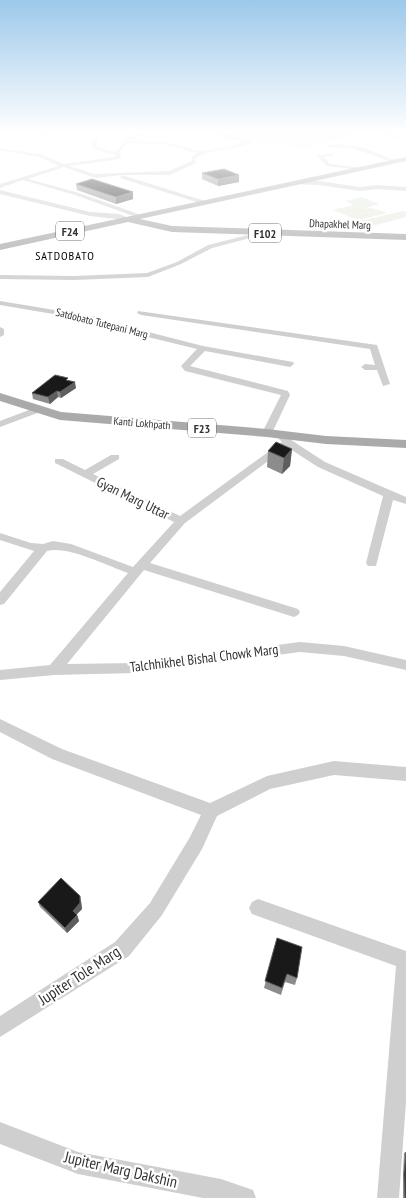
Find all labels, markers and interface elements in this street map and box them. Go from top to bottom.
street label: Dhapakhel Marg [309,216,371,232]
road number: F24 [56,222,84,240]
road number: F102 [249,224,281,242]
district label: SATDOBATO [35,248,95,263]
street label: Satdobato Tutepani Marg [54,305,150,341]
street label: Kanti Lokhpath [113,414,171,432]
road number: F23 [188,418,216,438]
street label: Gyan Marg Uttar [94,473,172,523]
street label: Talchhikhel Bishal Chowk Marg [129,640,279,676]
street label: Jupiter Tole Marg [34,941,124,1009]
street label: Jupiter Marg Dakshin [62,1146,179,1192]

